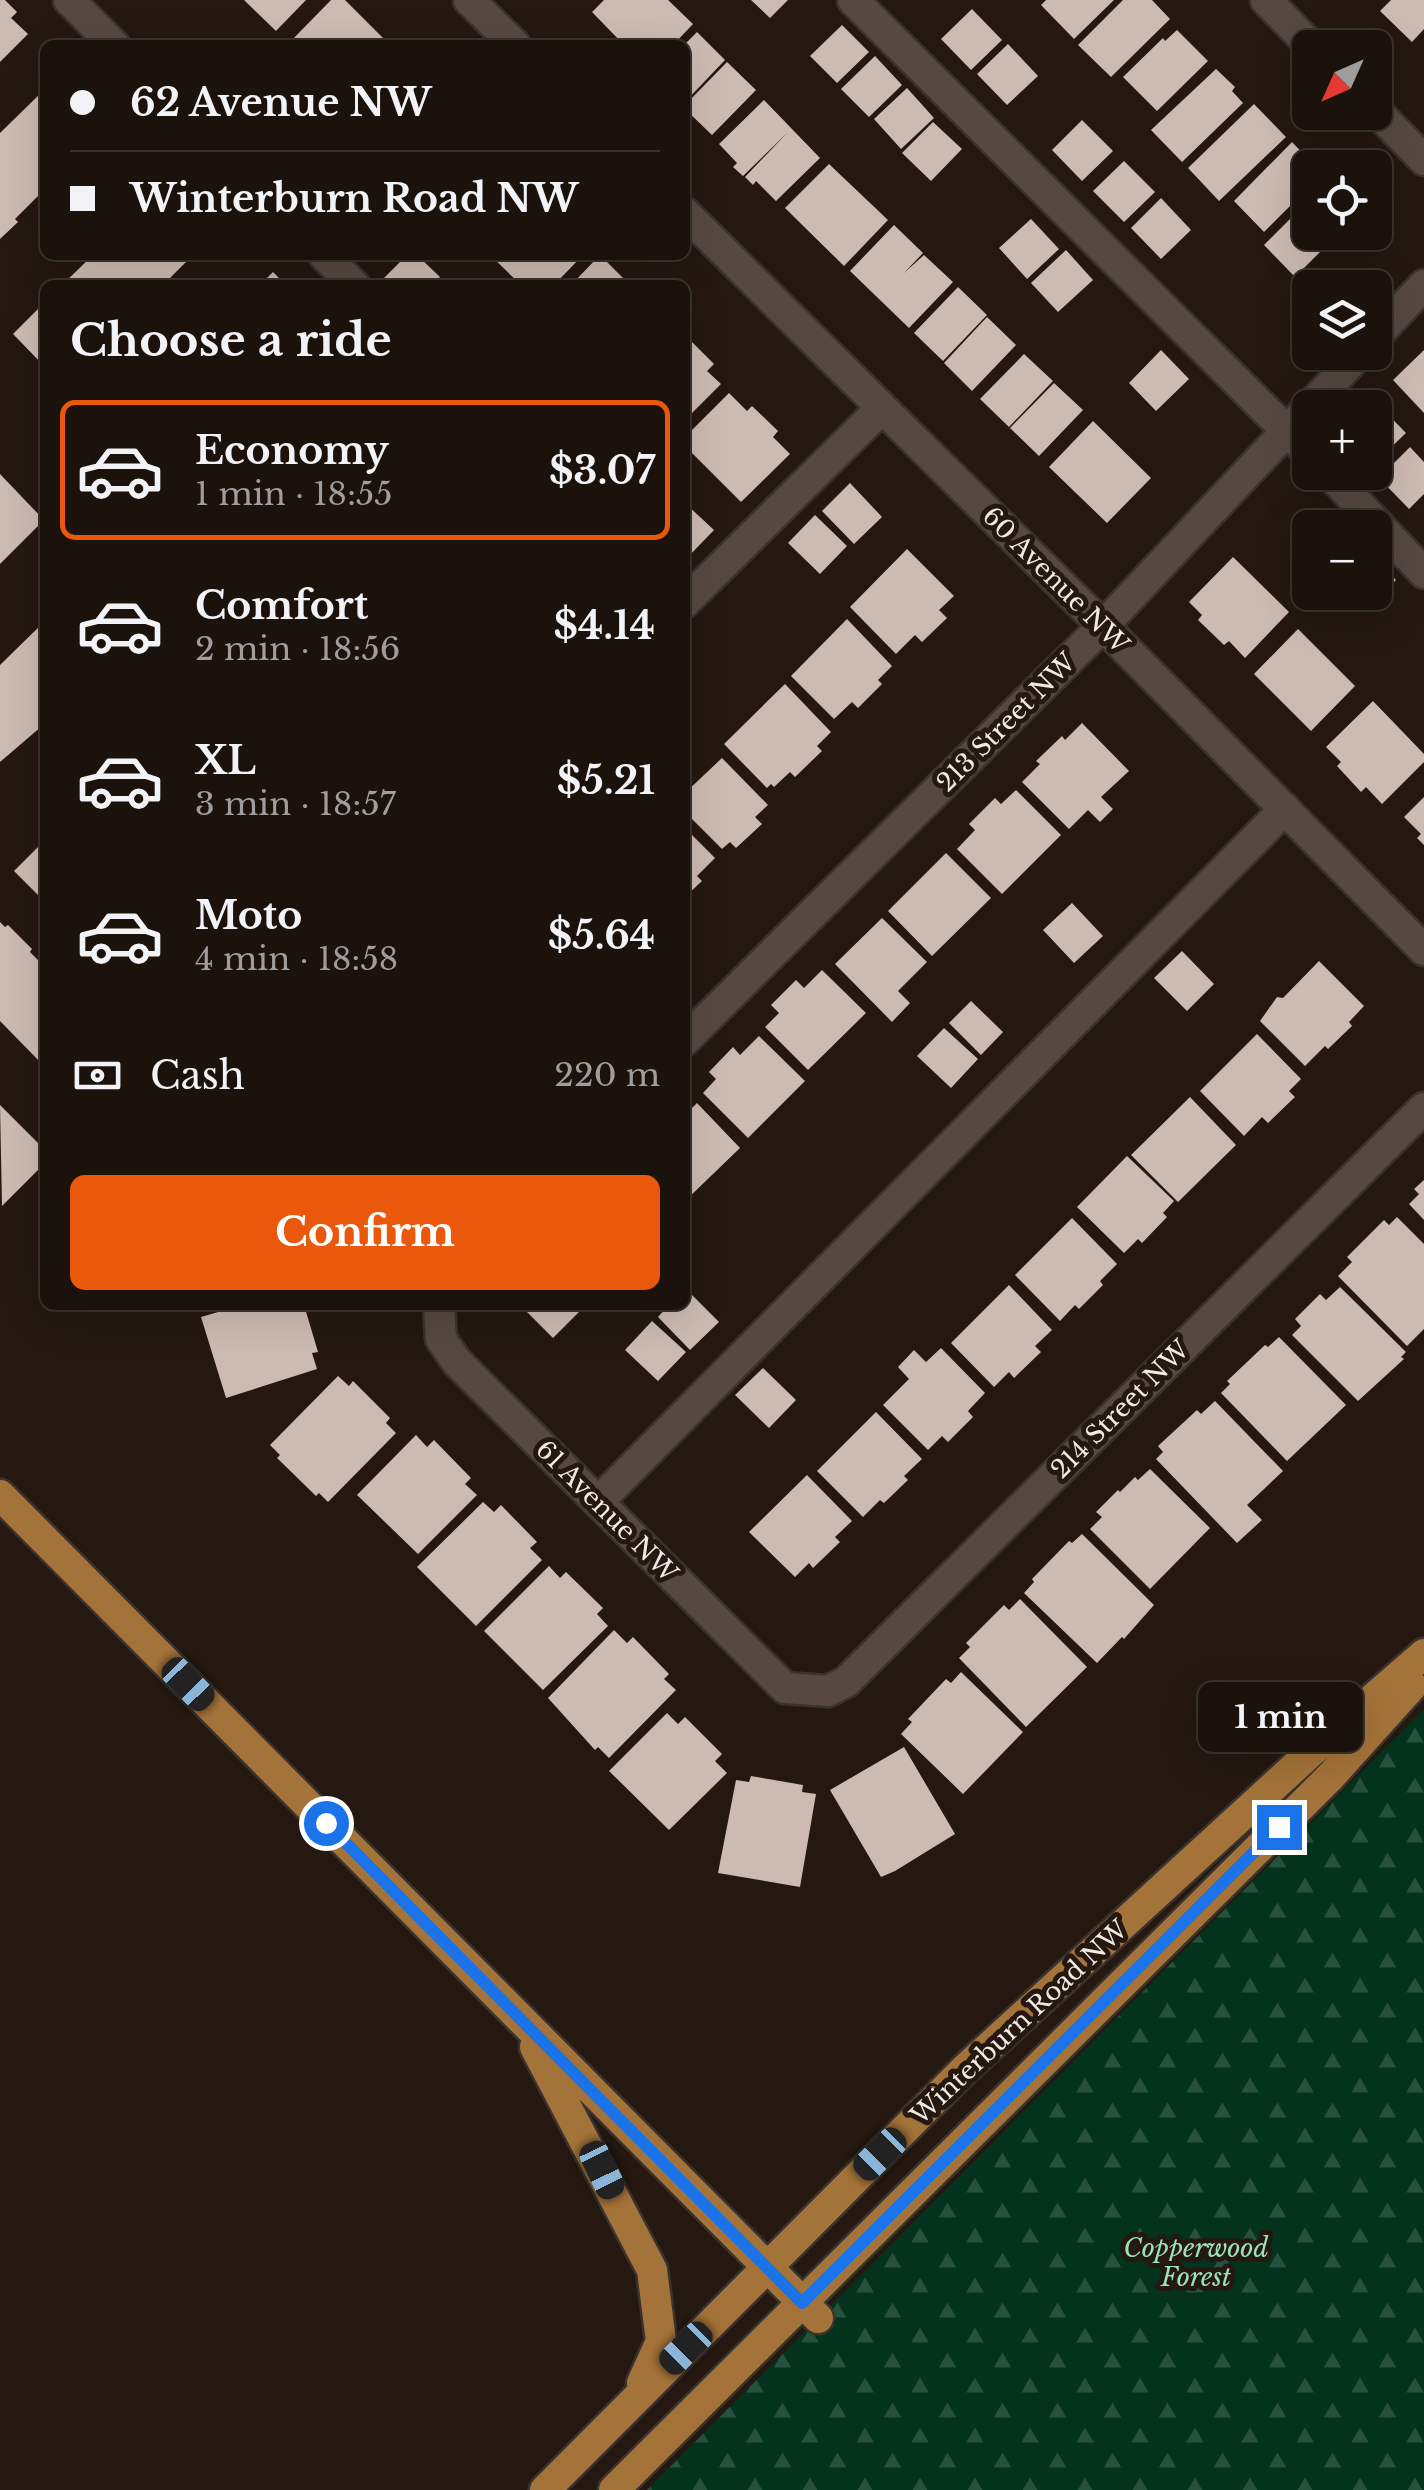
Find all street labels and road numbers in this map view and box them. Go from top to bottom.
street label: 60 Avenue NW [976,501,1136,660]
street label: 213 Street NW [931,646,1083,798]
street label: 214 Street NW [1045,1333,1196,1485]
street label: 61 Avenue NW [529,1434,684,1589]
street label: Winterburn Road NW [904,1913,1135,2132]

